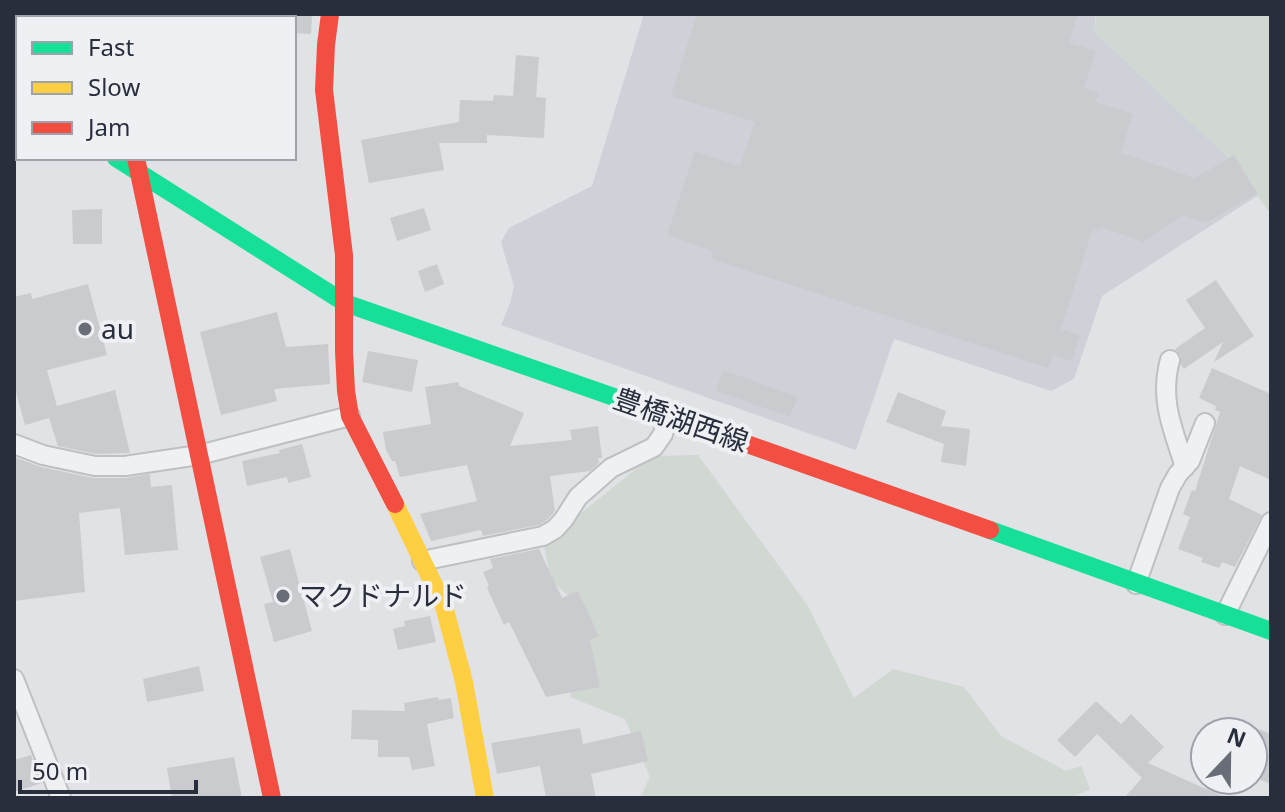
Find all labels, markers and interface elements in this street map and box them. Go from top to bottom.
legend [16,16,296,160]
text: Fast [88,30,134,63]
text: Slow [88,70,140,103]
text: Jam [86,110,130,143]
place label: au [101,309,134,347]
marker: au [76,320,94,338]
street label: 豊橋湖西線 [609,378,754,460]
place label: マクドナルド [299,576,467,614]
marker: マクドナルド [274,587,292,605]
north arrow [1189,716,1269,796]
text: N [1223,719,1251,754]
scale bar [20,744,196,794]
text: 50 m [32,754,88,787]

